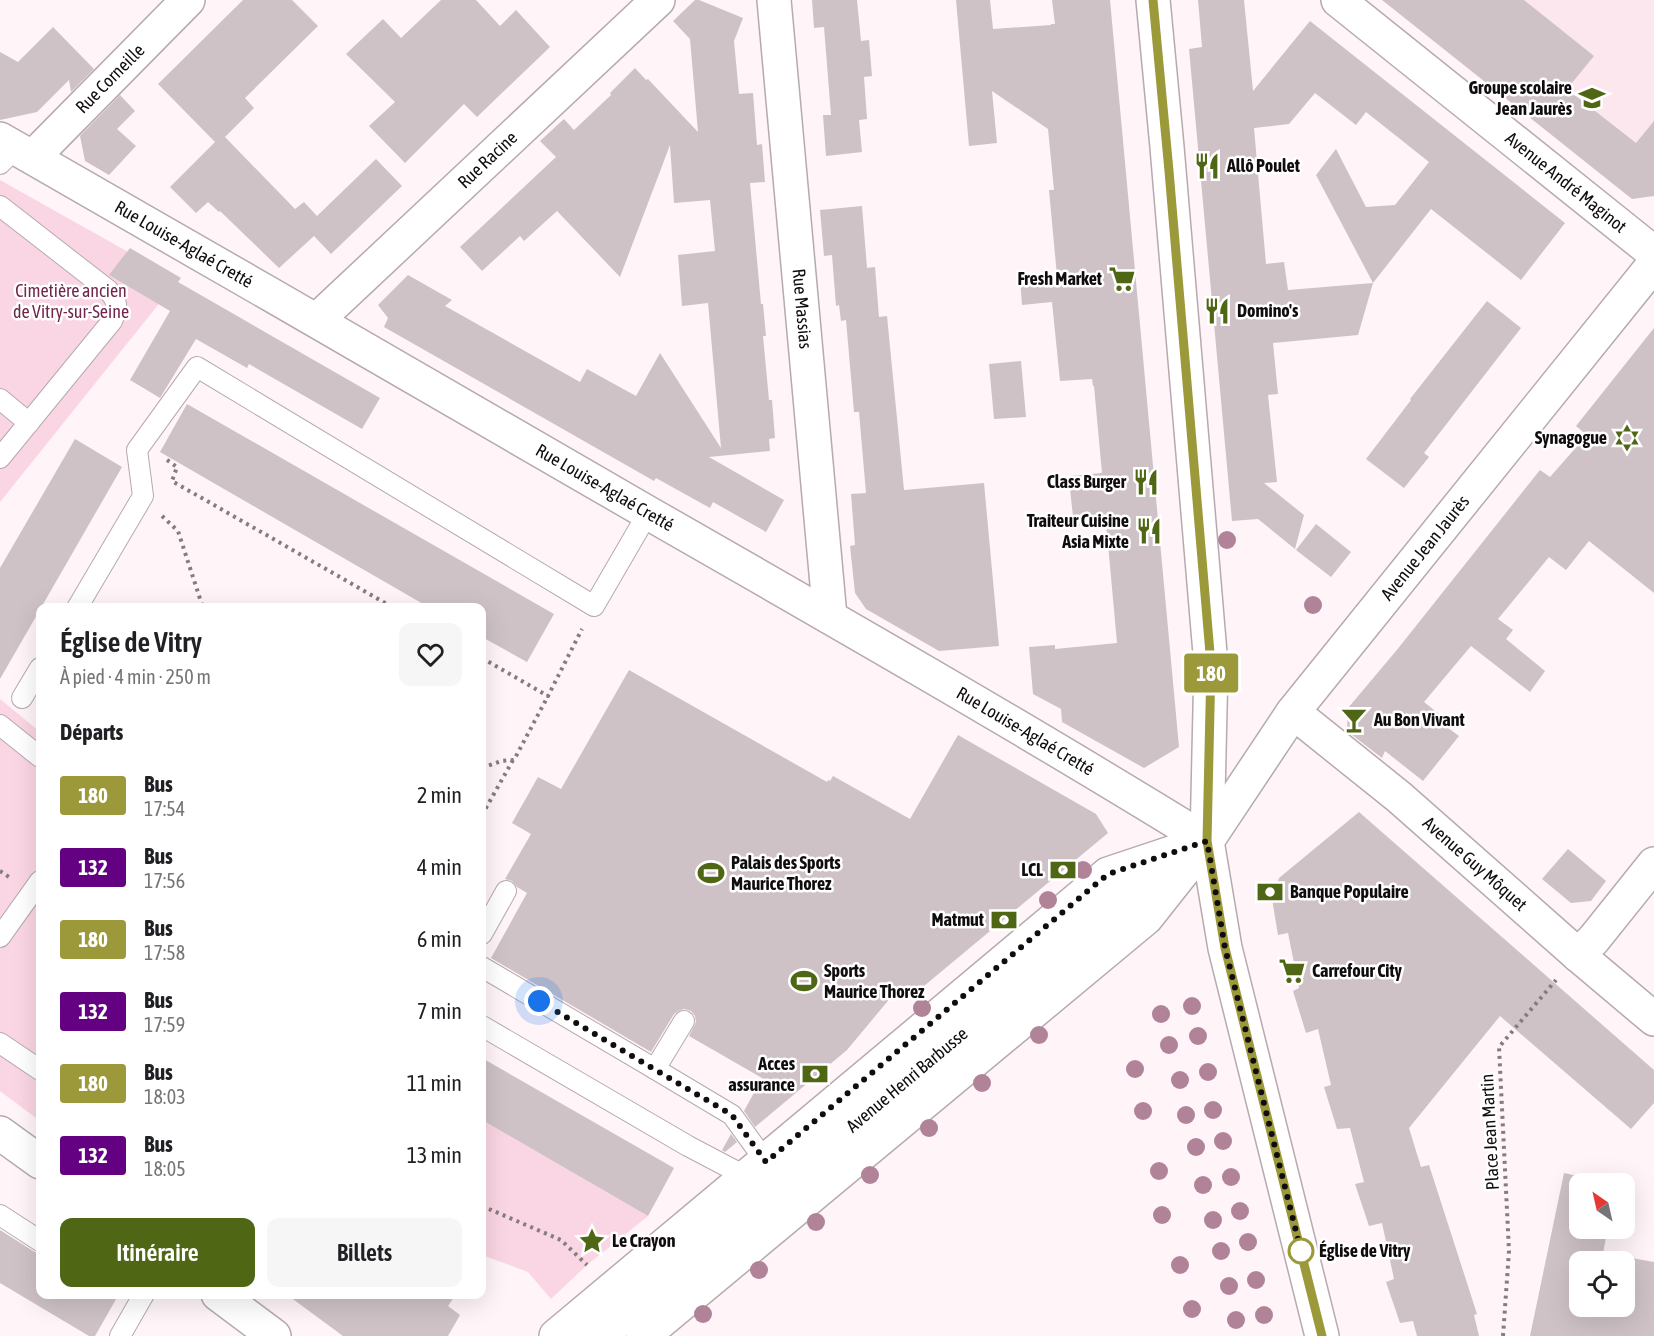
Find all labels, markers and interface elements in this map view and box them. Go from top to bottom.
street label: Rue Corneille [71,39,149,117]
place label: Groupe scolaire Jean Jaurès [1469,77,1573,119]
school or university icon: Groupe scolaire Jean Jaurès [1577,83,1607,113]
street label: Rue Racine [453,127,521,192]
street label: Avenue André Maginot [1501,127,1631,237]
restaurant icon: Allô Poulet [1192,151,1222,181]
place label: Allô Poulet [1226,155,1301,176]
street label: Rue Louise-Aglaé Cretté [111,196,257,292]
supermarket icon: Fresh Market [1107,264,1137,294]
street label: Rue Massias [788,268,817,350]
place label: Fresh Market [1017,268,1103,289]
park label: Cimetière ancien de Vitry-sur-Seine [13,280,129,322]
restaurant icon: Domino's [1202,296,1232,326]
place label: Domino's [1237,300,1299,321]
synagogue icon: Synagogue [1612,423,1642,453]
place label: Synagogue [1535,427,1607,448]
street label: Rue Louise-Aglaé Cretté [532,439,678,535]
restaurant icon: Class Burger [1131,467,1161,497]
place label: Class Burger [1047,471,1127,492]
street label: Avenue Jean Jaurès [1376,491,1473,604]
place label: Traiteur Cuisine Asia Mixte [1027,510,1129,552]
restaurant icon: Traiteur Cuisine Asia Mixte [1134,516,1164,546]
button: heart [399,623,462,686]
text: Église de Vitry [60,626,202,658]
line badge: 180 [1176,654,1246,692]
text: 180 [1196,661,1226,685]
text: À pied · 4 min · 250 m [60,665,211,688]
street label: Rue Louise-Aglaé Cretté [953,682,1098,780]
bar icon: Au Bon Vivant [1339,705,1369,735]
place label: Au Bon Vivant [1373,709,1465,730]
text: Départs [60,719,123,745]
text: Bus [144,771,173,797]
text: 2 min [417,782,462,808]
text: 180 [78,783,108,807]
text: 17:54 [144,797,185,820]
street label: Avenue Guy Môquet [1419,812,1531,915]
text: Bus [144,843,173,869]
place label: Palais des Sports Maurice Thorez [731,852,841,894]
text: 4 min [417,854,462,880]
text: 132 [78,855,108,879]
bank icon: LCL [1048,855,1078,885]
sports icon: Palais des Sports Maurice Thorez [696,858,726,888]
place label: LCL [1021,859,1043,880]
text: 17:56 [144,869,185,892]
bank icon: Banque Populaire [1255,877,1285,907]
place label: Banque Populaire [1290,881,1409,902]
bank icon: Matmut [989,905,1019,935]
place label: Matmut [932,909,985,930]
text: Bus [144,915,173,941]
text: 6 min [417,926,462,952]
text: 180 [78,927,108,951]
text: 17:58 [144,941,185,964]
supermarket icon: Carrefour City [1277,956,1307,986]
place label: Sports Maurice Thorez [824,960,925,1002]
place label: Carrefour City [1312,960,1403,981]
sports icon: Sports Maurice Thorez [789,966,819,996]
your location [524,986,554,1016]
text: Bus [144,987,173,1013]
text: 7 min [417,998,462,1024]
text: 132 [78,999,108,1023]
text: 17:59 [144,1013,185,1036]
street label: Avenue Henri Barbusse [842,1023,972,1136]
place label: Acces assurance [728,1053,796,1095]
text: Bus [144,1059,173,1085]
bank icon: Acces assurance [800,1059,830,1089]
text: 11 min [407,1070,462,1096]
text: 180 [78,1071,108,1095]
street label: Place Jean Martin [1476,1073,1503,1191]
text: 18:03 [144,1085,186,1108]
text: Bus [144,1131,173,1157]
text: 13 min [407,1142,462,1168]
text: 132 [78,1143,108,1167]
text: 18:05 [144,1157,186,1180]
north arrow [1569,1173,1635,1239]
map controls [1569,1173,1635,1317]
button: Itinéraire [60,1218,255,1287]
button: Billets [267,1218,462,1287]
place icon: Le Crayon [577,1226,607,1256]
place label: Le Crayon [612,1230,676,1251]
marker: Église de Vitry [1288,1238,1314,1264]
place label: Église de Vitry [1319,1240,1411,1261]
button: locate [1569,1251,1635,1317]

